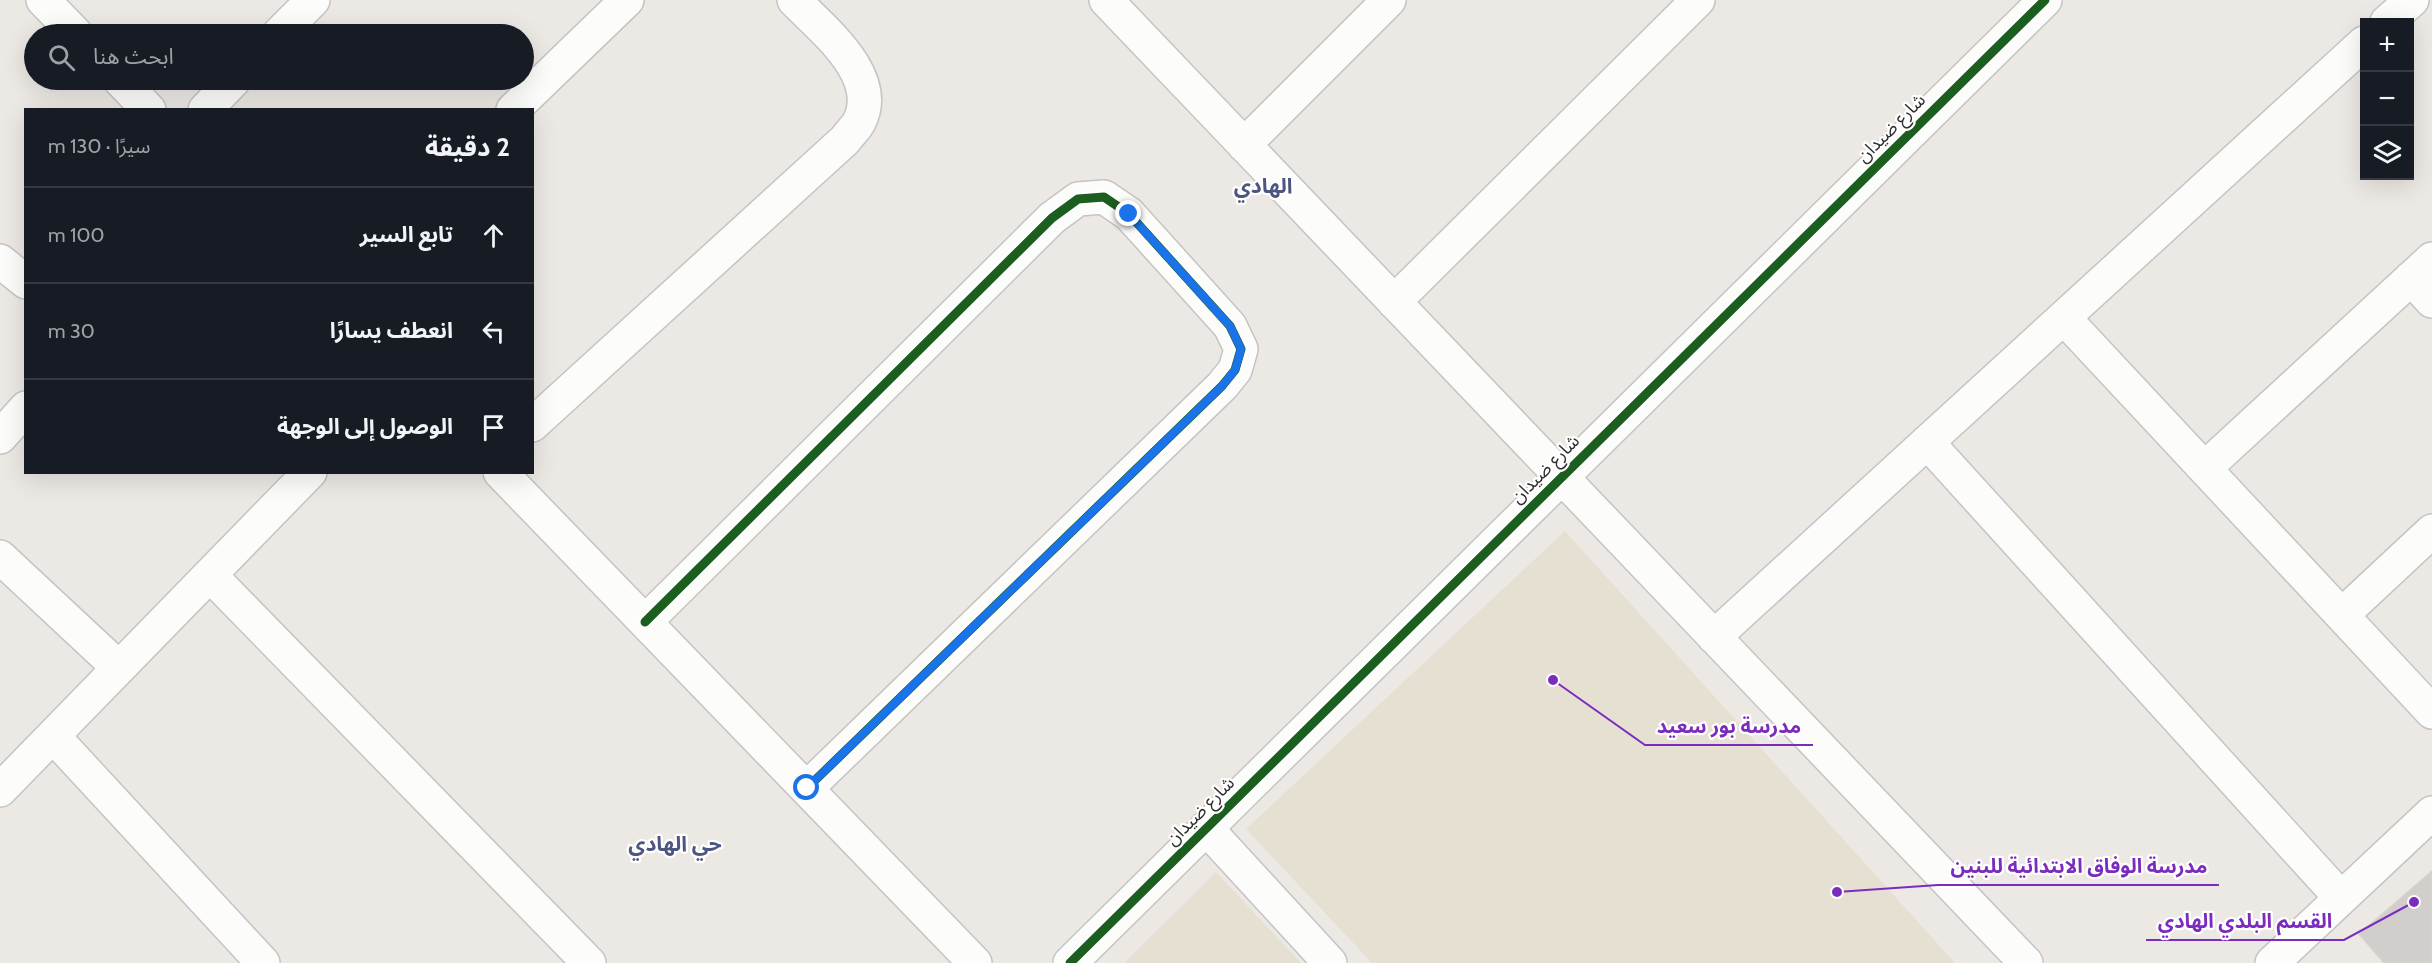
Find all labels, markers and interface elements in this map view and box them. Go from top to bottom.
map controls [2360,18,2414,180]
button: + [2360,18,2414,72]
search box [24,24,534,90]
icon: search [45,41,78,74]
text: ابحث هنا [93,43,174,70]
button: − [2360,72,2414,126]
street label: شارع ضيدان [1852,89,1932,169]
button: layers [2360,126,2414,180]
text: 2 دقيقة [425,131,510,163]
text: سيرًا · 130 m [48,134,150,158]
district label: الهادي [1234,173,1292,203]
route end [1115,200,1141,226]
icon: ahead [477,219,510,252]
text: تابع السير [360,221,453,248]
text: 100 m [48,223,105,247]
icon: left [477,315,510,348]
text: انعطف يسارًا [330,317,453,344]
text: 30 m [48,319,95,343]
icon: arrive [477,411,510,444]
text: الوصول إلى الوجهة [277,413,453,440]
street label: شارع ضيدان [1506,430,1586,510]
callout: مدرسة بور سعيد [1645,707,1813,745]
text: مدرسة بور سعيد [1657,714,1801,738]
street label: شارع ضيدان [1161,772,1241,852]
route start [793,774,819,800]
district label: حي الهادي [628,831,722,861]
callout: مدرسة الوفاق الابتدائية للبنين [1938,847,2219,885]
text: مدرسة الوفاق الابتدائية للبنين [1951,854,2207,878]
callout: القسم البلدي الهادي [2146,902,2344,940]
text: القسم البلدي الهادي [2158,909,2332,938]

